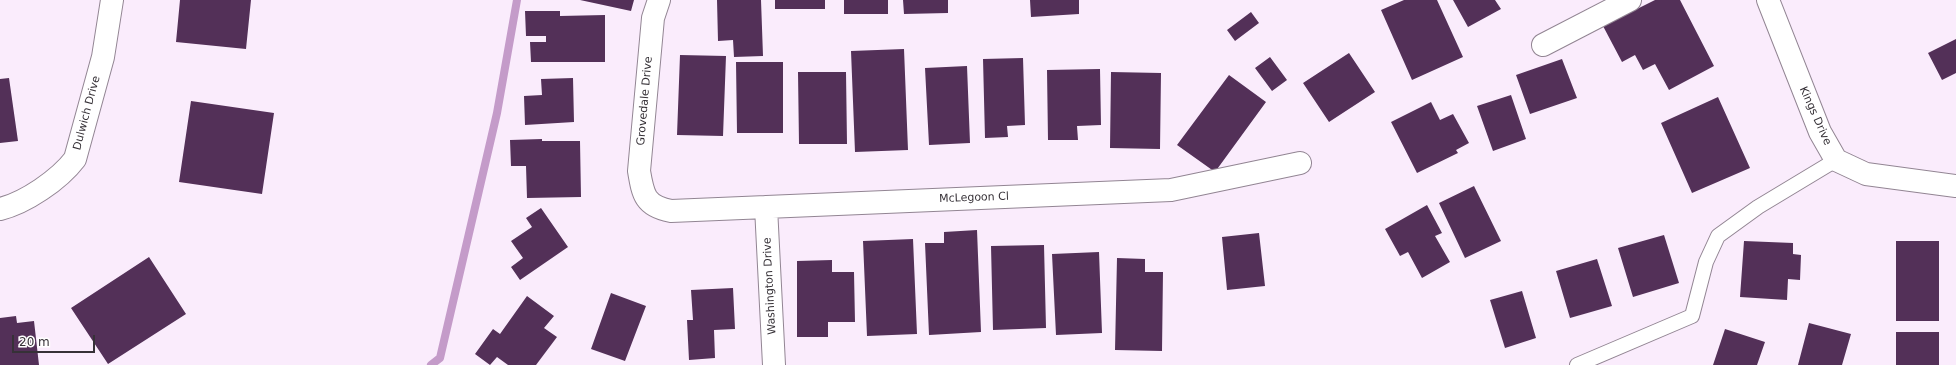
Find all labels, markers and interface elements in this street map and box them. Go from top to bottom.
street label: Grovedale Drive [635,56,655,146]
street label: Dulwich Drive [71,74,103,152]
street label: Kings Drive [1796,85,1834,147]
street label: McLegoon Cl [939,190,1009,206]
street label: Washington Drive [761,237,779,335]
scale bar [14,327,97,353]
text: 20 m [19,335,50,349]

